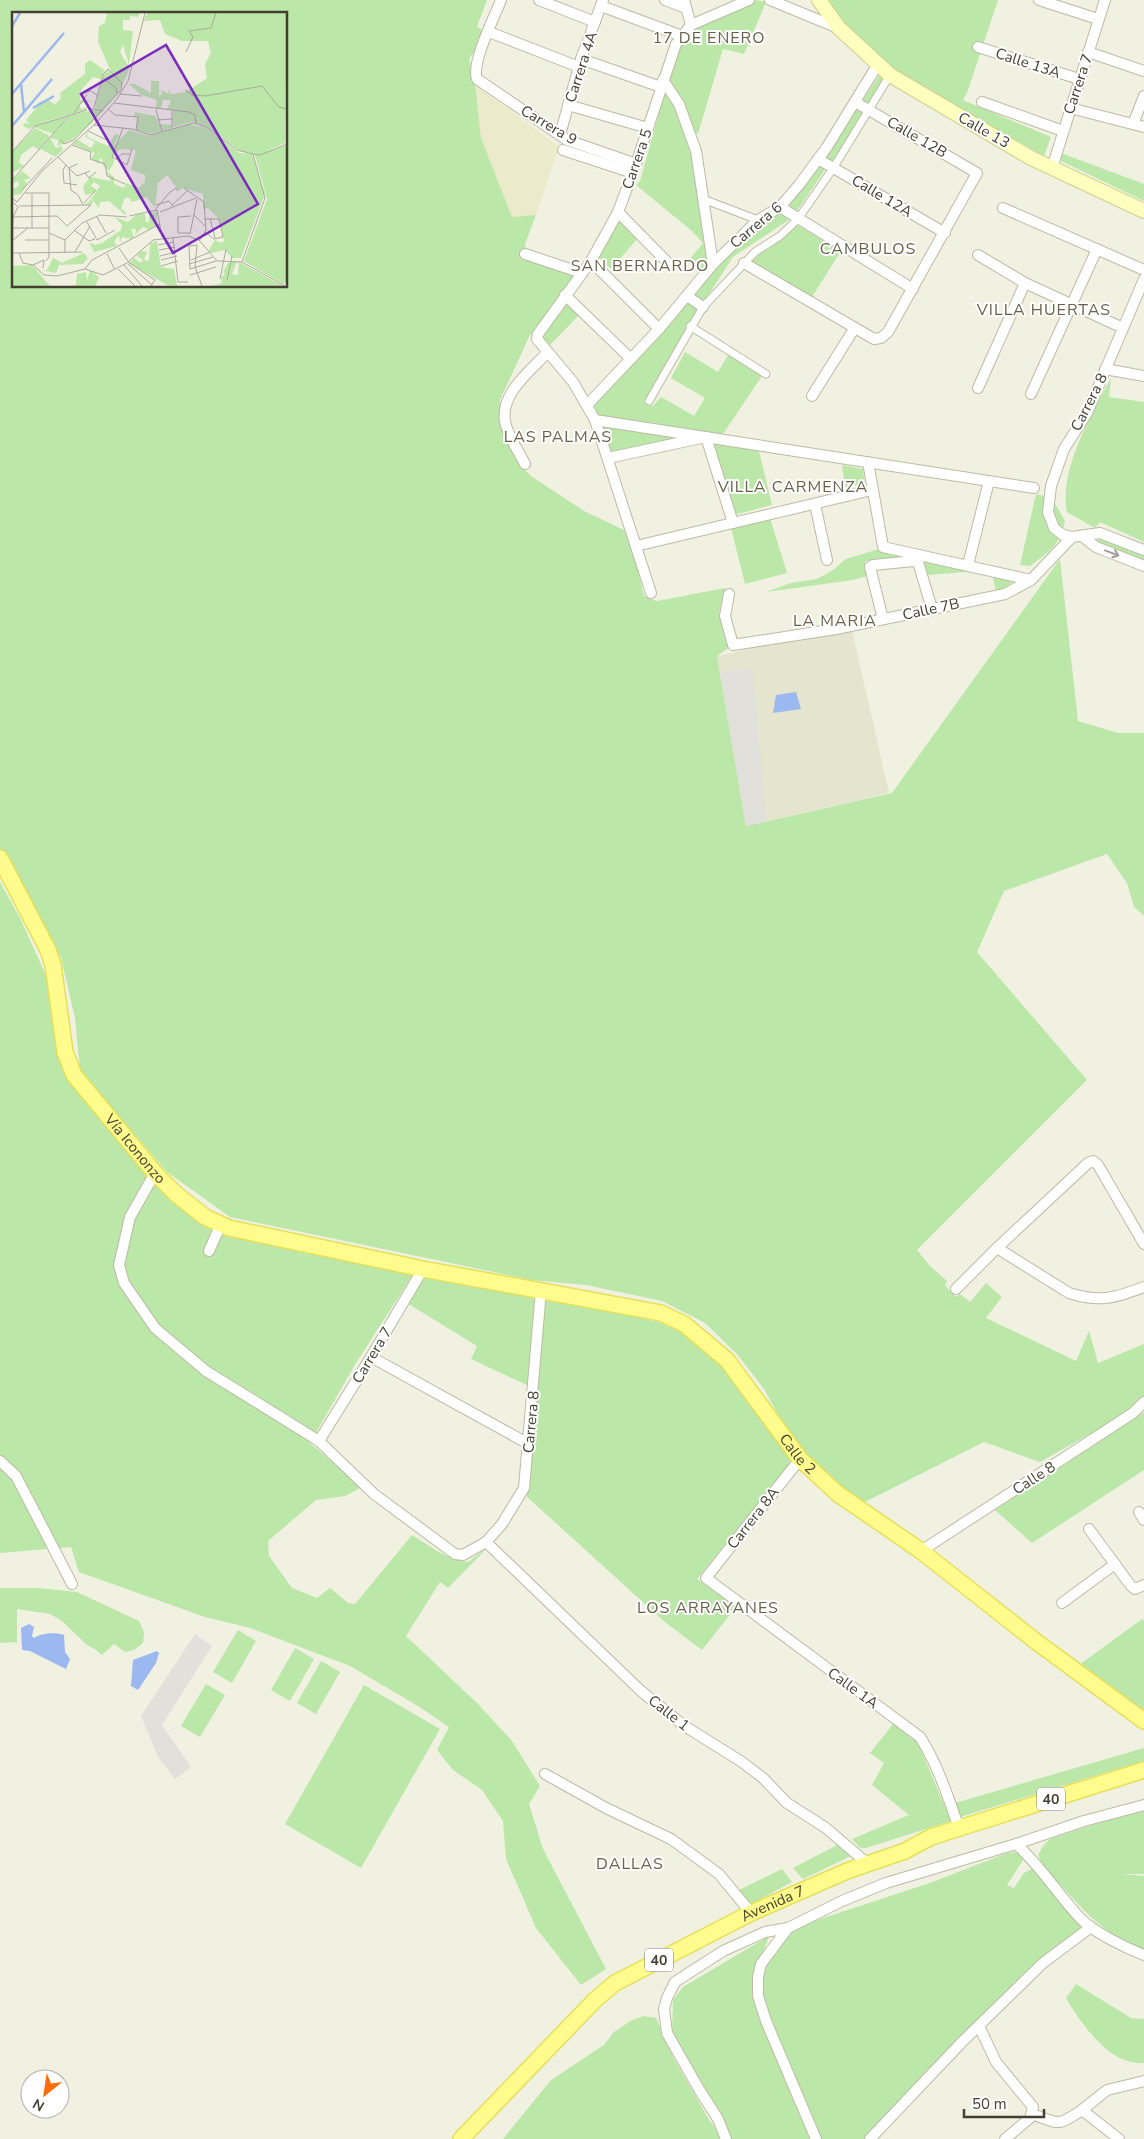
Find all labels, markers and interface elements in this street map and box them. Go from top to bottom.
inset map [12,12,288,288]
district label: 17 DE ENERO [652,27,766,49]
street label: Carrera 4A [560,29,602,105]
street label: Calle 13A [993,43,1063,83]
street label: Carrera 7 [1059,51,1097,117]
street label: Carrera 9 [517,100,581,150]
street label: Calle 13 [955,107,1013,153]
street label: Calle 12B [883,112,951,162]
street label: Carrera 5 [617,126,657,192]
street label: Calle 12A [848,170,916,222]
street label: Carrera 6 [726,197,786,253]
district label: CAMBULOS [820,238,916,260]
district label: SAN BERNARDO [571,255,709,277]
district label: VILLA HUERTAS [976,299,1111,321]
street label: Carrera 8 [1066,370,1112,434]
district label: LAS PALMAS [504,426,612,448]
district label: VILLA CARMENZA [717,476,868,498]
one-way arrow [1104,550,1119,559]
street label: Calle 7B [901,593,961,625]
district label: LA MARIA [793,610,877,632]
street label: Vía Icononzo [100,1109,170,1188]
street label: Carrera 7 [347,1323,397,1387]
street label: Carrera 8 [518,1390,544,1454]
street label: Calle 2 [775,1430,820,1479]
street label: Calle 8 [1009,1457,1059,1499]
street label: Carrera 8A [723,1483,784,1553]
district label: LOS ARRAYANES [637,1597,779,1619]
street label: Calle 1A [824,1663,883,1713]
street label: Calle 1 [644,1691,694,1735]
road number: 40 [1037,1788,1065,1810]
district label: DALLAS [596,1853,664,1875]
street label: Avenida 7 [737,1881,808,1927]
road number: 40 [645,1948,673,1972]
north arrow [20,2069,70,2119]
scale bar [964,2086,1044,2118]
text: N [29,2094,48,2116]
text: 50 m [972,2094,1007,2114]

